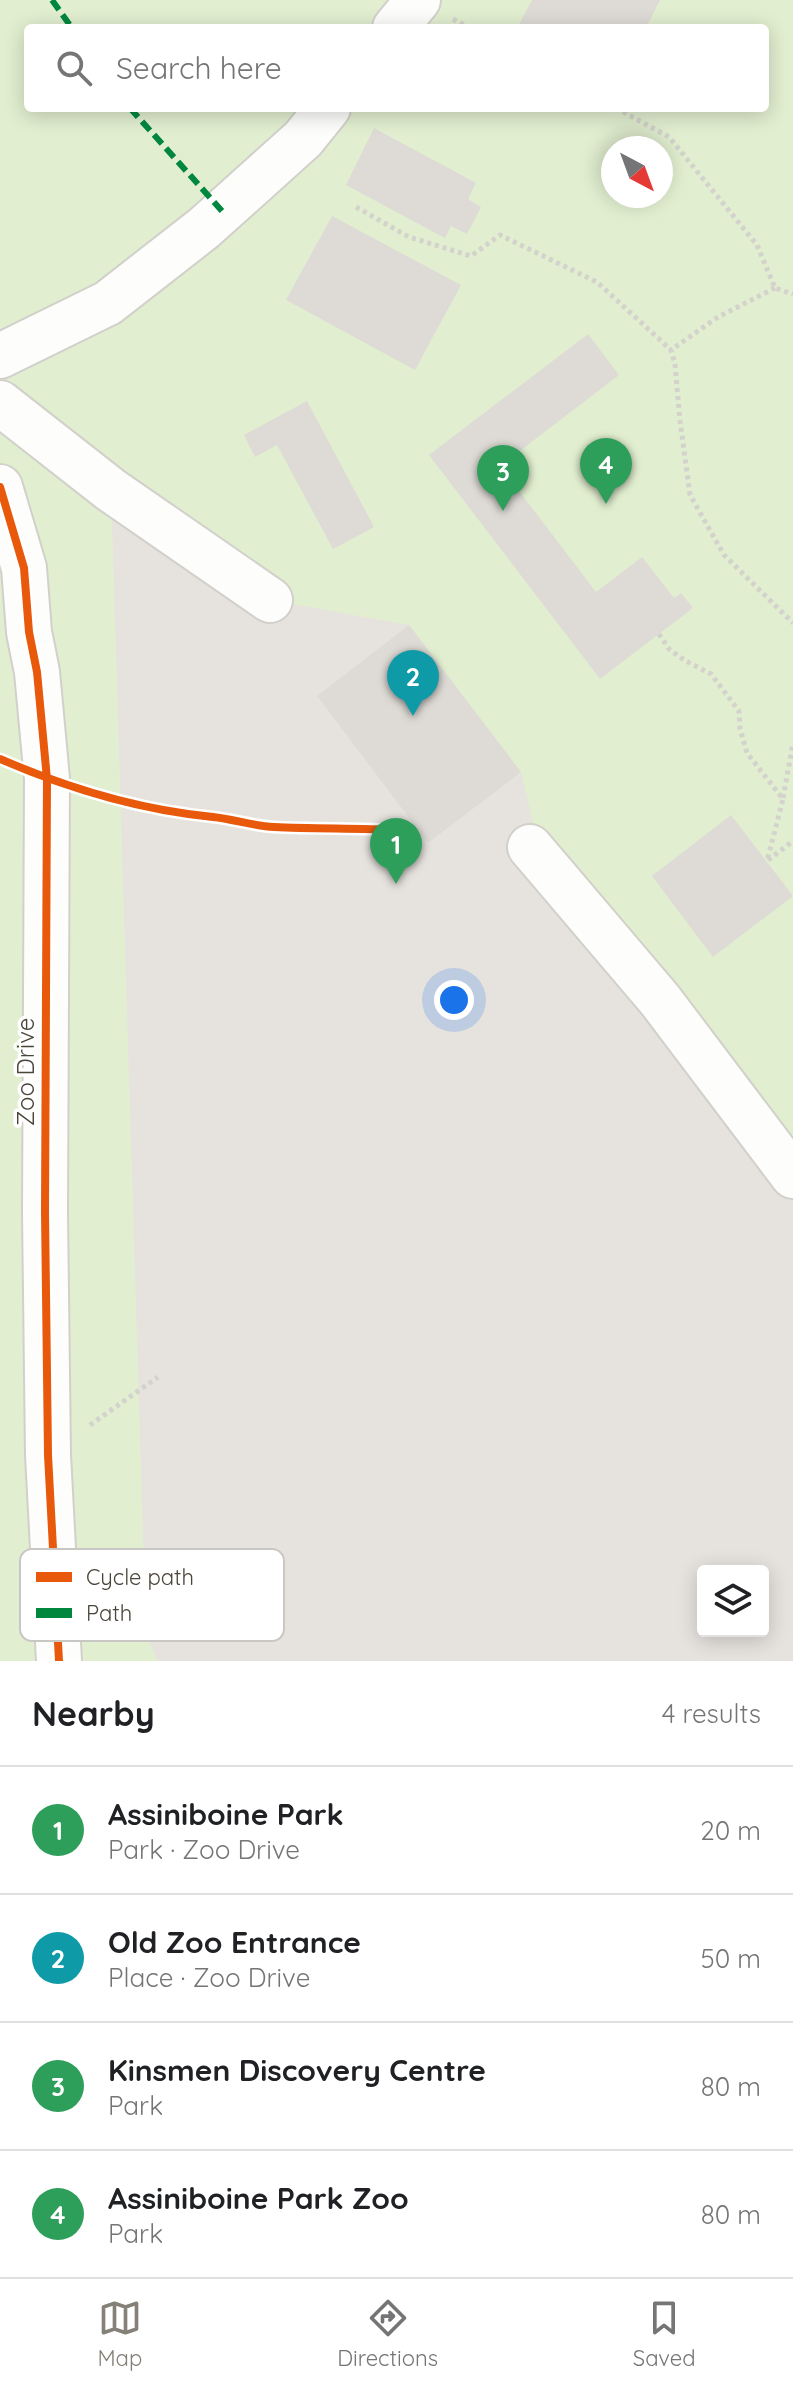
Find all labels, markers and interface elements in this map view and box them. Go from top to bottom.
search box [24,24,769,112]
icon: search [52,46,96,90]
text: Search here [116,49,282,87]
north arrow [601,136,673,208]
pin: 4 [580,438,632,504]
pin: 3 [477,445,529,511]
pin: 2 [387,650,439,716]
pin: 1 [370,818,422,884]
your location [434,980,474,1020]
street label: Zoo Drive [10,1018,40,1126]
legend [20,1549,284,1641]
text: Cycle path [86,1563,194,1591]
map controls [697,1565,769,1637]
button: layers [697,1565,769,1637]
text: Path [86,1599,132,1627]
text: Nearby [32,1692,155,1735]
text: 4 results [662,1697,761,1730]
text: Assiniboine Park [108,1795,344,1833]
text: 1 [53,1814,63,1847]
text: 20 m [700,1814,761,1847]
text: Park · Zoo Drive [108,1833,300,1866]
text: Old Zoo Entrance [108,1923,361,1961]
text: 2 [51,1942,65,1975]
text: 50 m [701,1942,761,1975]
text: Place · Zoo Drive [108,1961,310,1994]
text: Kinsmen Discovery Centre [108,2051,486,2089]
text: 3 [51,2070,65,2103]
text: 80 m [701,2070,761,2103]
text: Park [108,2089,163,2122]
text: Assiniboine Park Zoo [108,2179,409,2217]
text: 4 [50,2198,66,2231]
text: 80 m [701,2198,761,2231]
text: Park [108,2217,163,2250]
tab: Map [97,2296,142,2372]
tab: Directions [337,2296,438,2372]
tab: Saved [633,2296,696,2372]

